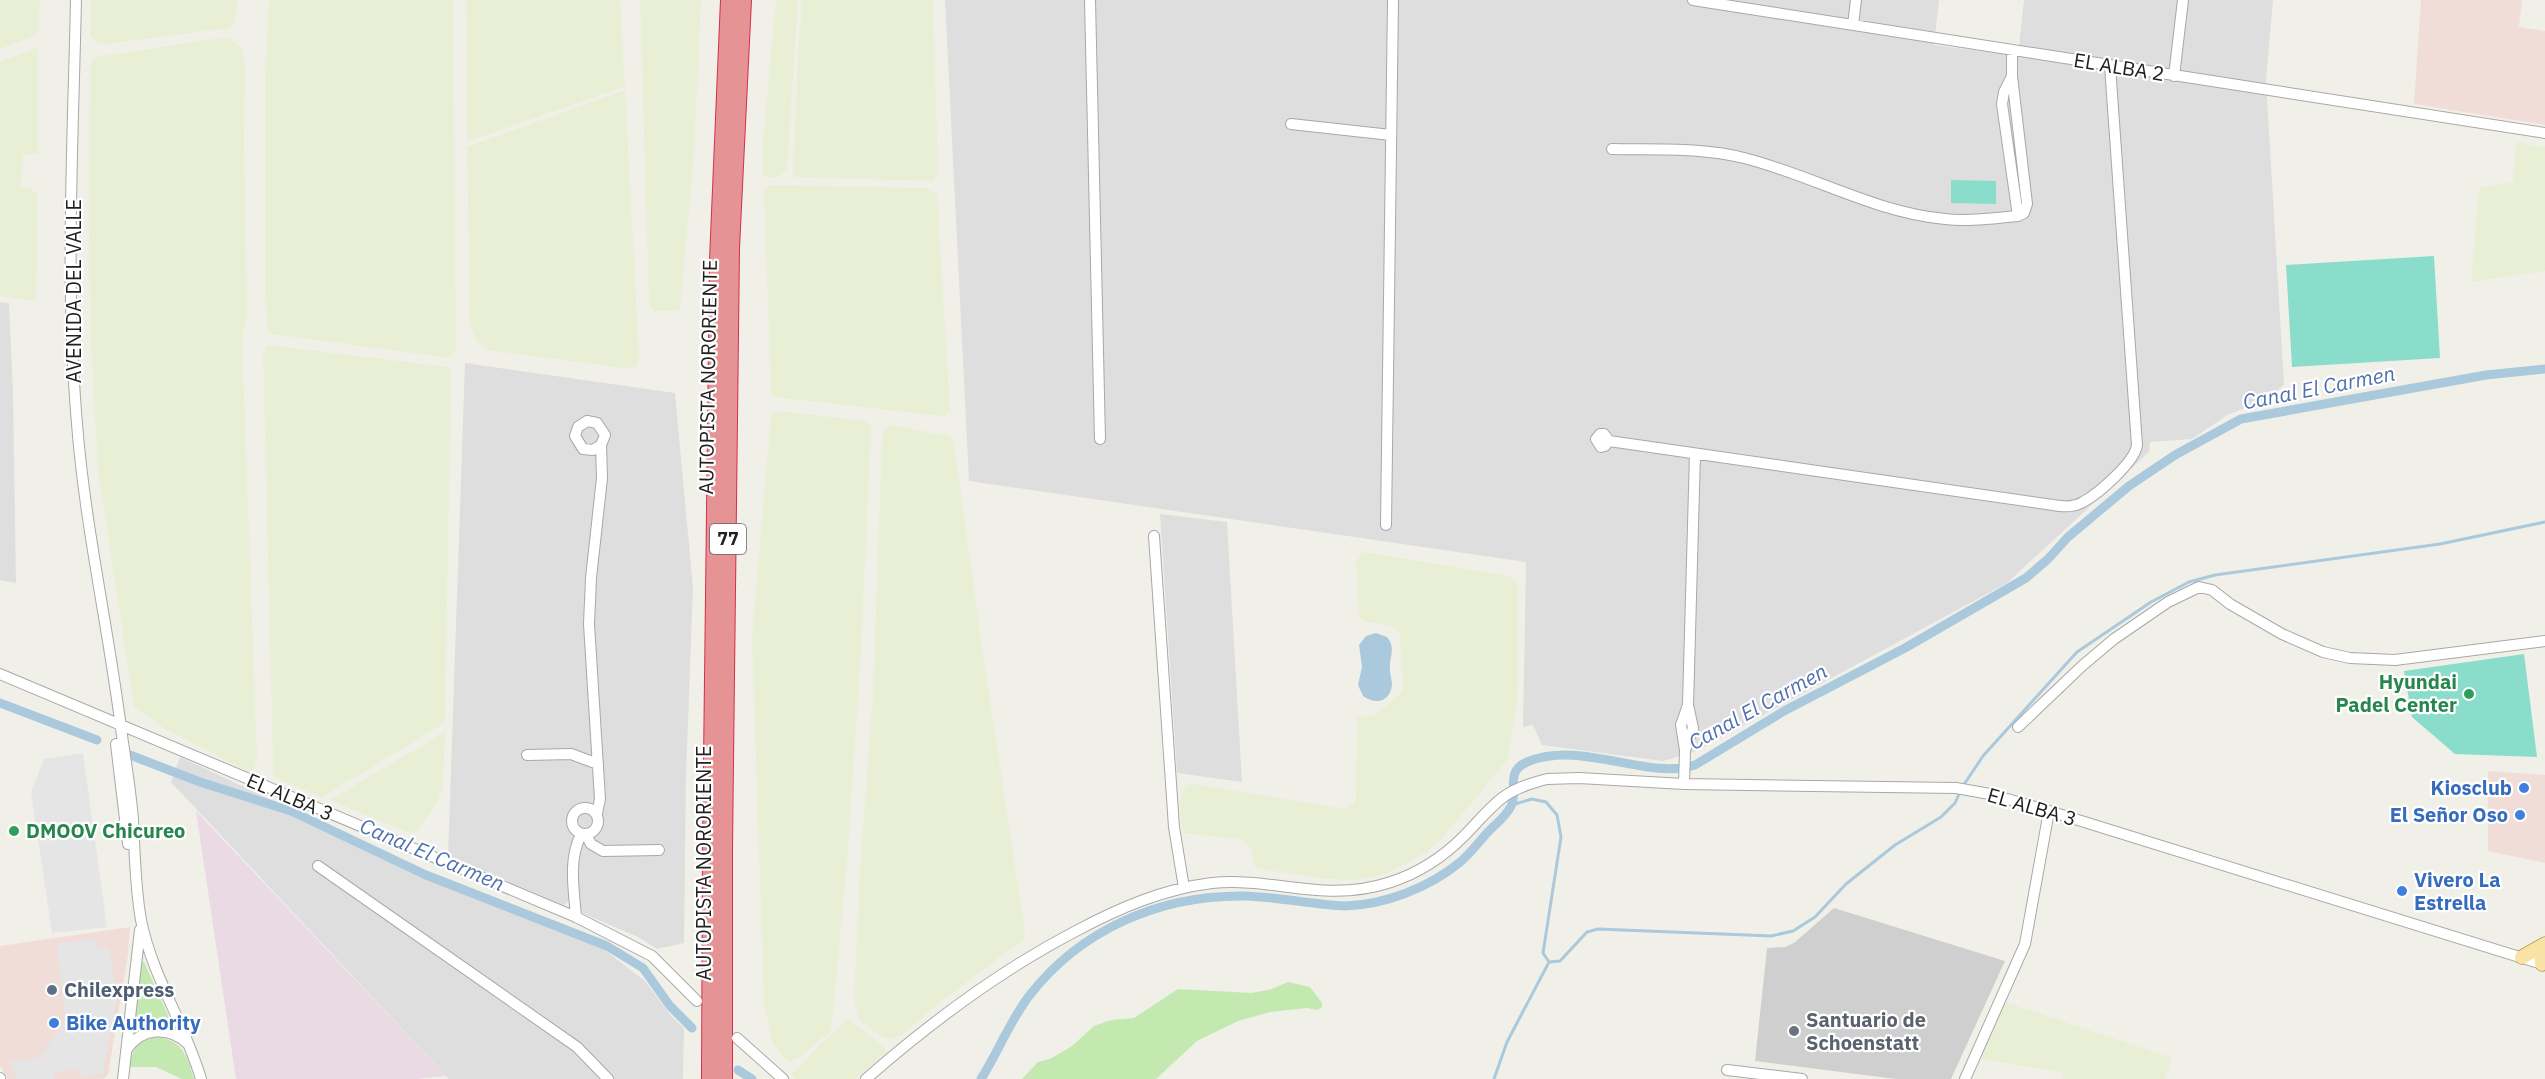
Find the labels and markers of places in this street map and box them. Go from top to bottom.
place label: Hyundai Padel Center [2336,668,2457,718]
marker: Hyundai Padel Center [2462,687,2476,701]
place label: Kiosclub [2431,774,2512,801]
marker: Kiosclub [2517,781,2531,795]
place label: El Señor Oso [2390,801,2508,828]
marker: El Señor Oso [2513,808,2527,822]
place label: DMOOV Chicureo [26,817,185,844]
marker: DMOOV Chicureo [7,824,21,838]
place label: Vivero La Estrella [2414,866,2501,916]
marker: Vivero La Estrella [2395,884,2409,898]
place label: Chilexpress [64,976,174,1003]
marker: Chilexpress [45,983,59,997]
place label: Santuario de Schoenstatt [1806,1006,1926,1056]
place label: Bike Authority [66,1009,201,1036]
marker: Bike Authority [47,1016,61,1030]
marker: Santuario de Schoenstatt [1787,1024,1801,1038]

